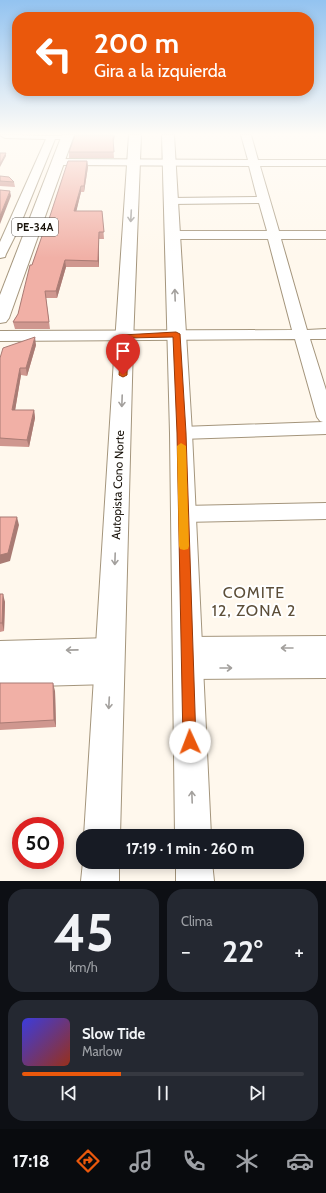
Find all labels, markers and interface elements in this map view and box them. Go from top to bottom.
text: 200 m [94,26,179,60]
icon: left [28,28,80,80]
text: Gira a la izquierda [94,60,226,82]
one-way arrow [127,209,134,222]
road number: PE-34A [12,218,58,236]
one-way arrow [171,289,178,302]
pin [106,334,140,375]
icon: arrive [112,340,134,362]
one-way arrow [118,394,125,407]
street label: Autopista Cono Norte [108,430,127,540]
one-way arrow [111,552,119,565]
district label: COMITE 12, ZONA 2 [212,583,296,620]
one-way arrow [281,644,294,652]
one-way arrow [66,646,79,654]
one-way arrow [219,664,232,672]
one-way arrow [105,696,112,709]
position arrow [169,721,211,763]
one-way arrow [188,791,195,804]
speed limit sign: 50 [12,817,64,869]
text: 17:19 · 1 min · 260 m [126,840,254,858]
text: 45 [53,901,114,964]
text: Clima [181,913,212,929]
text: 22° [222,933,263,970]
text: − [181,938,191,965]
text: + [294,938,304,965]
text: km/h [69,959,98,975]
text: Slow Tide [82,1025,145,1043]
text: Marlow [82,1043,122,1059]
icon: previous [58,1082,80,1104]
icon: pause [152,1082,174,1104]
icon: next [246,1082,268,1104]
icon: directions [74,1147,102,1175]
icon: music [127,1147,155,1175]
icon: phone [180,1147,208,1175]
icon: climate [233,1147,261,1175]
icon: car [286,1147,314,1175]
text: 17:18 [12,1150,50,1172]

